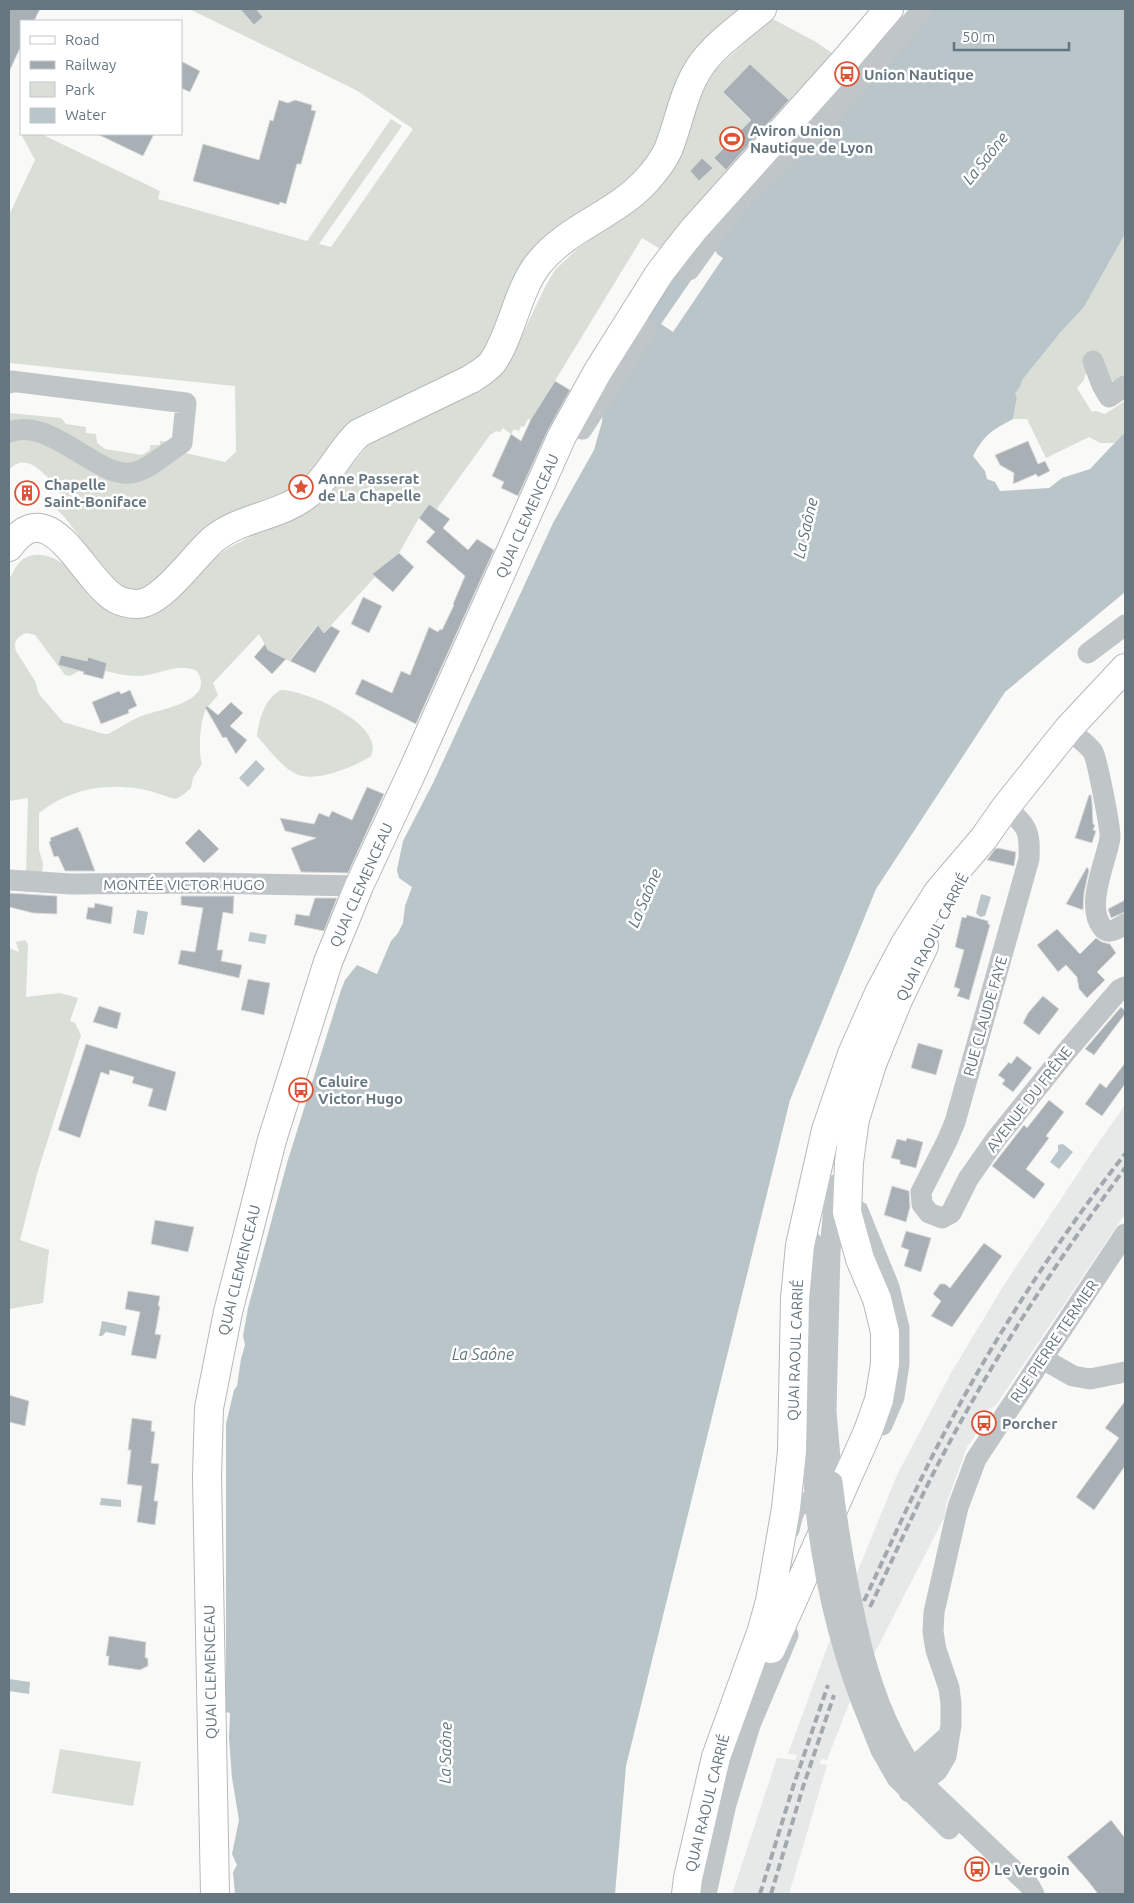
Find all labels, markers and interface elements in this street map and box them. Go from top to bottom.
legend [20,20,182,135]
scale bar [954,20,1069,52]
text: 50 m [962,28,995,45]
text: Road [65,31,100,48]
text: Railway [65,56,116,73]
bus stop icon: Union Nautique [834,61,860,87]
place label: Union Nautique [864,66,974,83]
text: Park [65,81,95,98]
text: Water [65,106,106,123]
place label: Aviron Union Nautique de Lyon [750,122,873,156]
sports icon: Aviron Union Nautique de Lyon [719,126,745,152]
water label: La Saône [959,128,1011,188]
street label: QUAI CLEMENCEAU [492,451,562,581]
place label: Anne Passerat de La Chapelle [318,470,421,504]
place icon: Anne Passerat de La Chapelle [288,474,314,500]
place label: Chapelle Saint-Boniface [44,476,147,510]
building icon: Chapelle Saint-Boniface [14,480,40,506]
water label: La Saône [789,496,821,560]
street label: QUAI CLEMENCEAU [326,820,396,950]
water label: La Saône [624,866,664,930]
street label: QUAI RAOUL CARRIÉ [892,870,972,1004]
street label: MONTÉE VICTOR HUGO [103,876,265,893]
street label: RUE CLAUDE FAYE [960,954,1010,1078]
street label: AVENUE DU FRÊNE [983,1043,1075,1155]
place label: Caluire Victor Hugo [318,1073,403,1107]
bus stop icon: Caluire Victor Hugo [288,1077,314,1103]
street label: QUAI CLEMENCEAU [215,1203,263,1337]
street label: RUE PIERRE TERMIER [1007,1277,1101,1405]
street label: QUAI RAOUL CARRIÉ [784,1279,806,1421]
water label: La Saône [452,1345,514,1363]
bus stop icon: Porcher [971,1410,997,1436]
place label: Porcher [1002,1415,1058,1432]
street label: QUAI CLEMENCEAU [200,1605,220,1739]
water label: La Saône [435,1722,455,1784]
street label: QUAI RAOUL CARRIÉ [682,1732,732,1874]
bus stop icon: Le Vergoin [964,1856,990,1882]
place label: Le Vergoin [994,1861,1070,1878]

